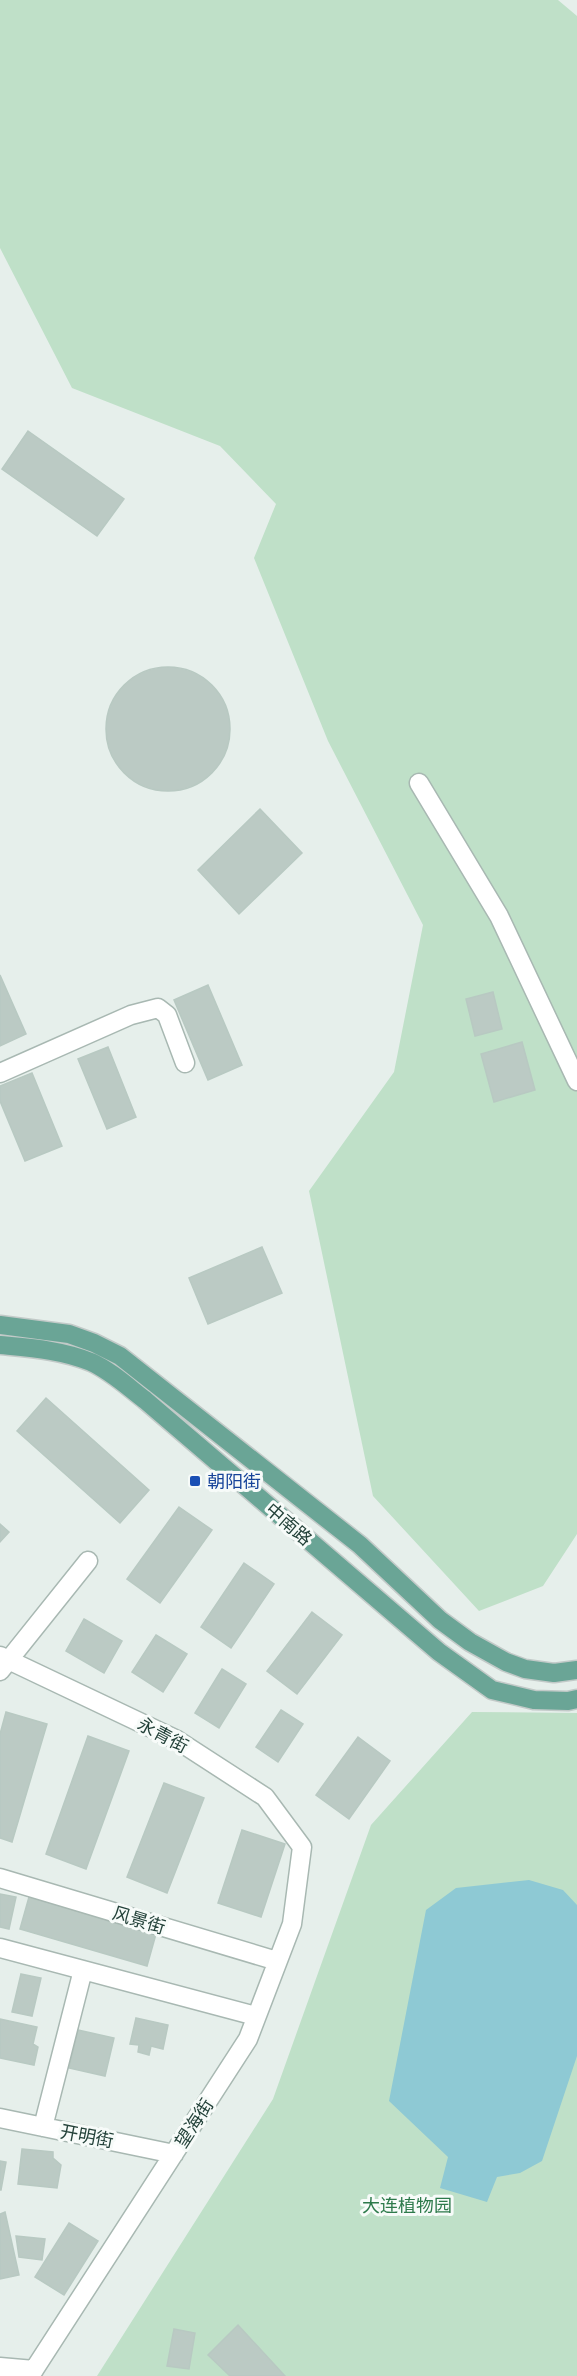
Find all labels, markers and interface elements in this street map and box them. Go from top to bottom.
place label: 朝阳街 [207,1469,261,1494]
marker: 朝阳街 [188,1474,202,1488]
street label: 中南路 [260,1497,318,1551]
street label: 永青街 [133,1711,193,1759]
street label: 风景街 [110,1900,168,1940]
street label: 望海街 [169,2094,219,2152]
street label: 开明街 [58,2119,116,2153]
park label: 大连植物园 [362,2193,452,2218]

